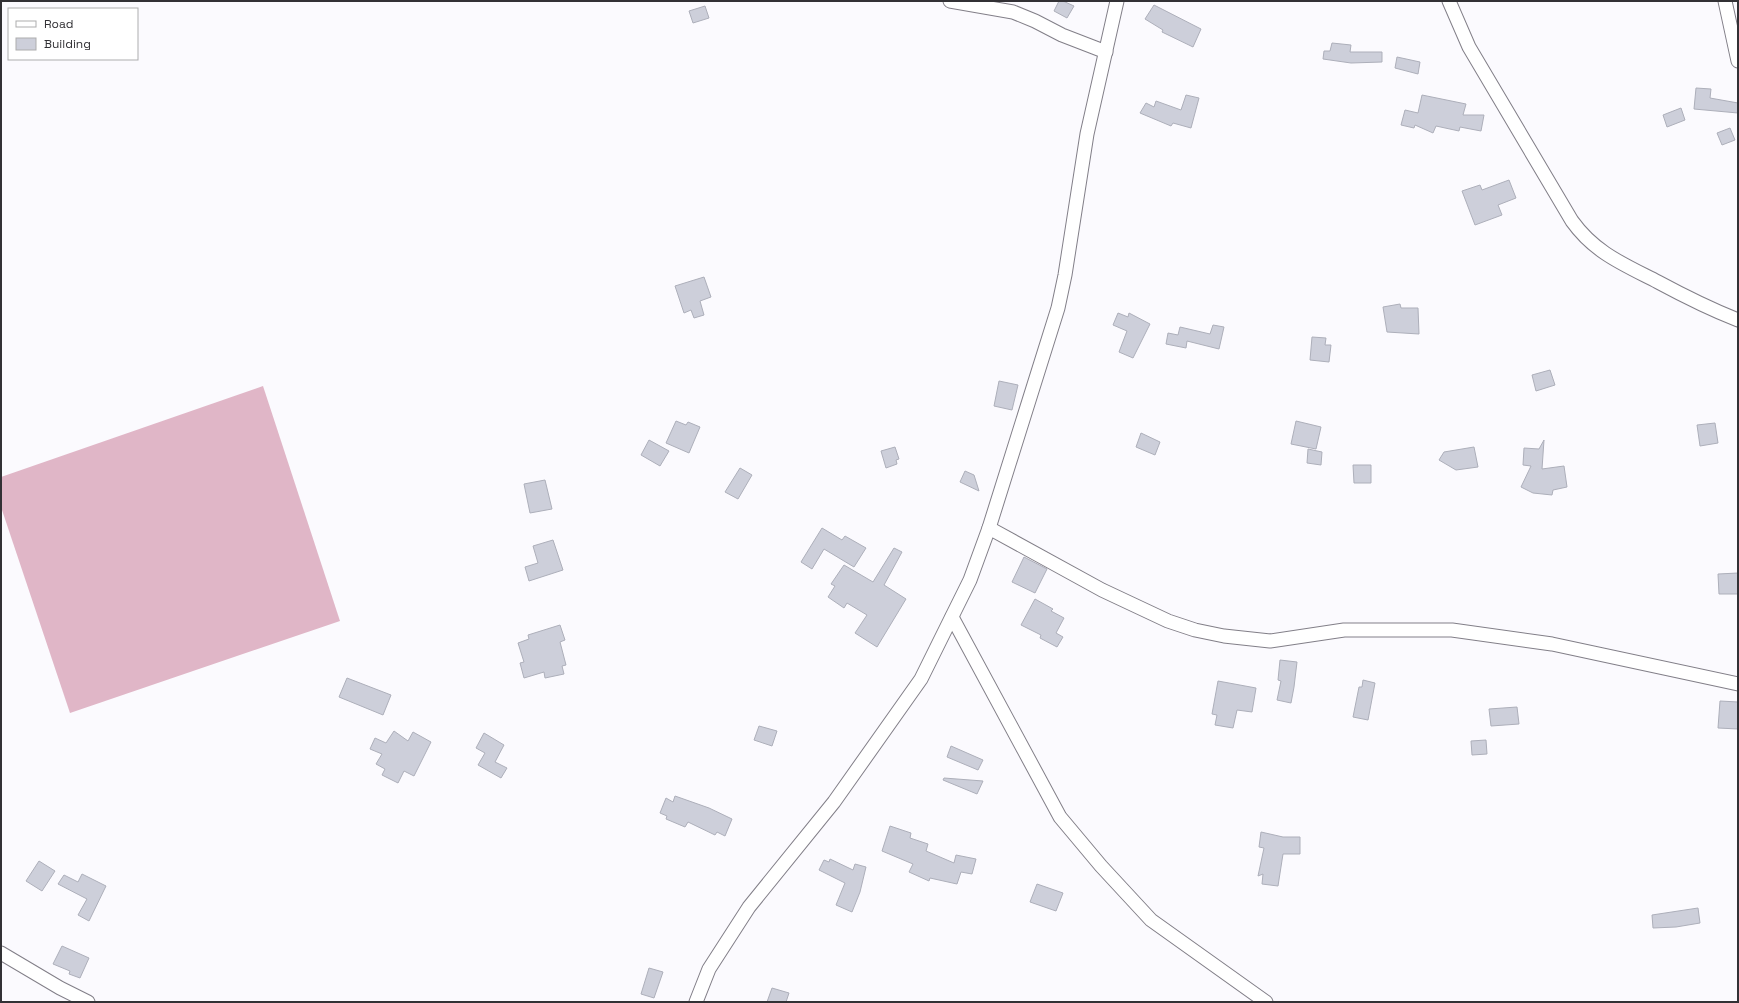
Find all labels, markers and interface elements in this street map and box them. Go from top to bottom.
legend [8,8,138,60]
text: Road [44,16,73,32]
text: Building [44,36,91,52]

